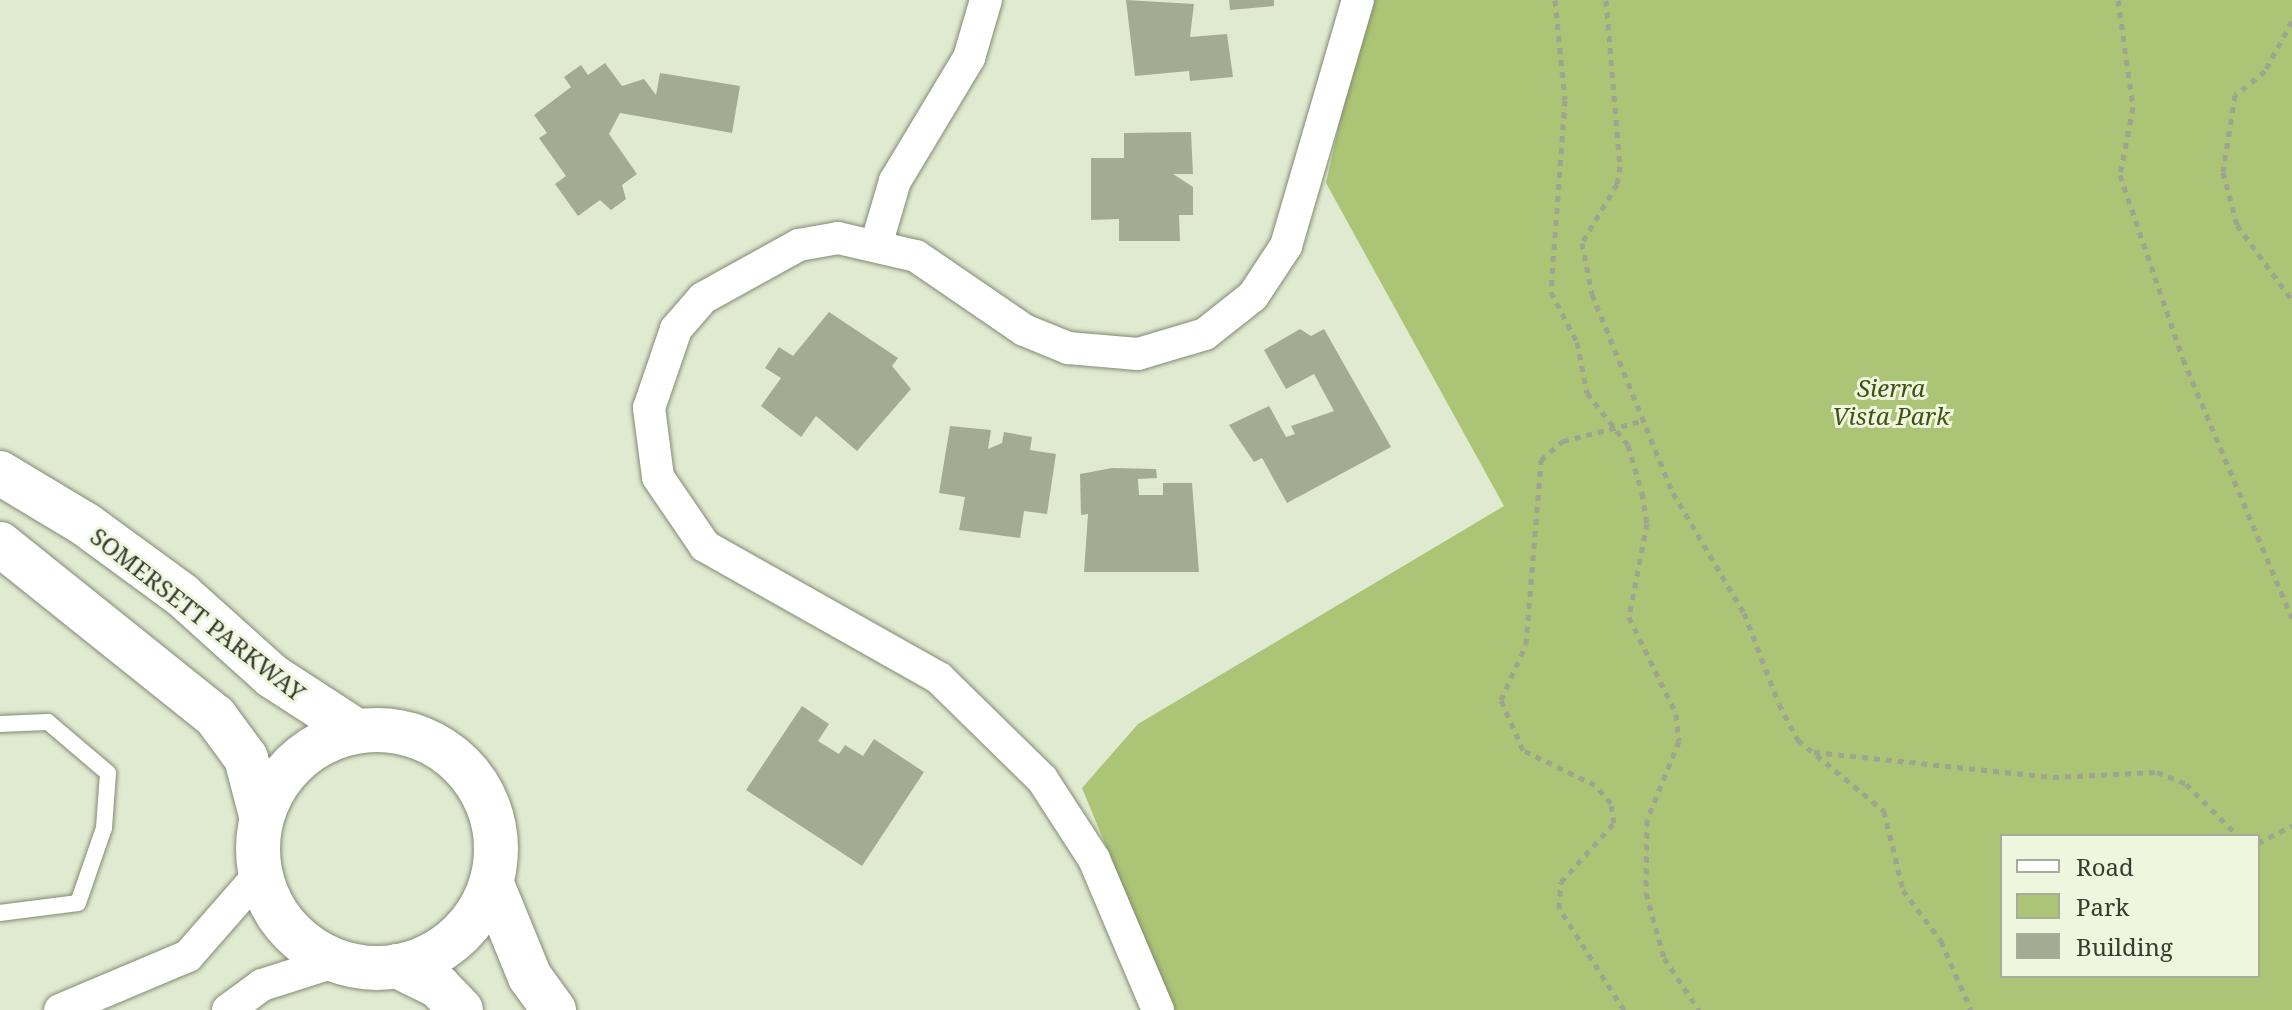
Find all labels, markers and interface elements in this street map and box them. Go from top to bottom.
park label: Sierra Vista Park [1832,374,1950,430]
street label: SOMERSETT PARKWAY [85,521,311,707]
legend [2000,834,2260,978]
text: Road [2076,850,2134,883]
text: Park [2076,890,2129,923]
text: Building [2076,930,2173,963]

